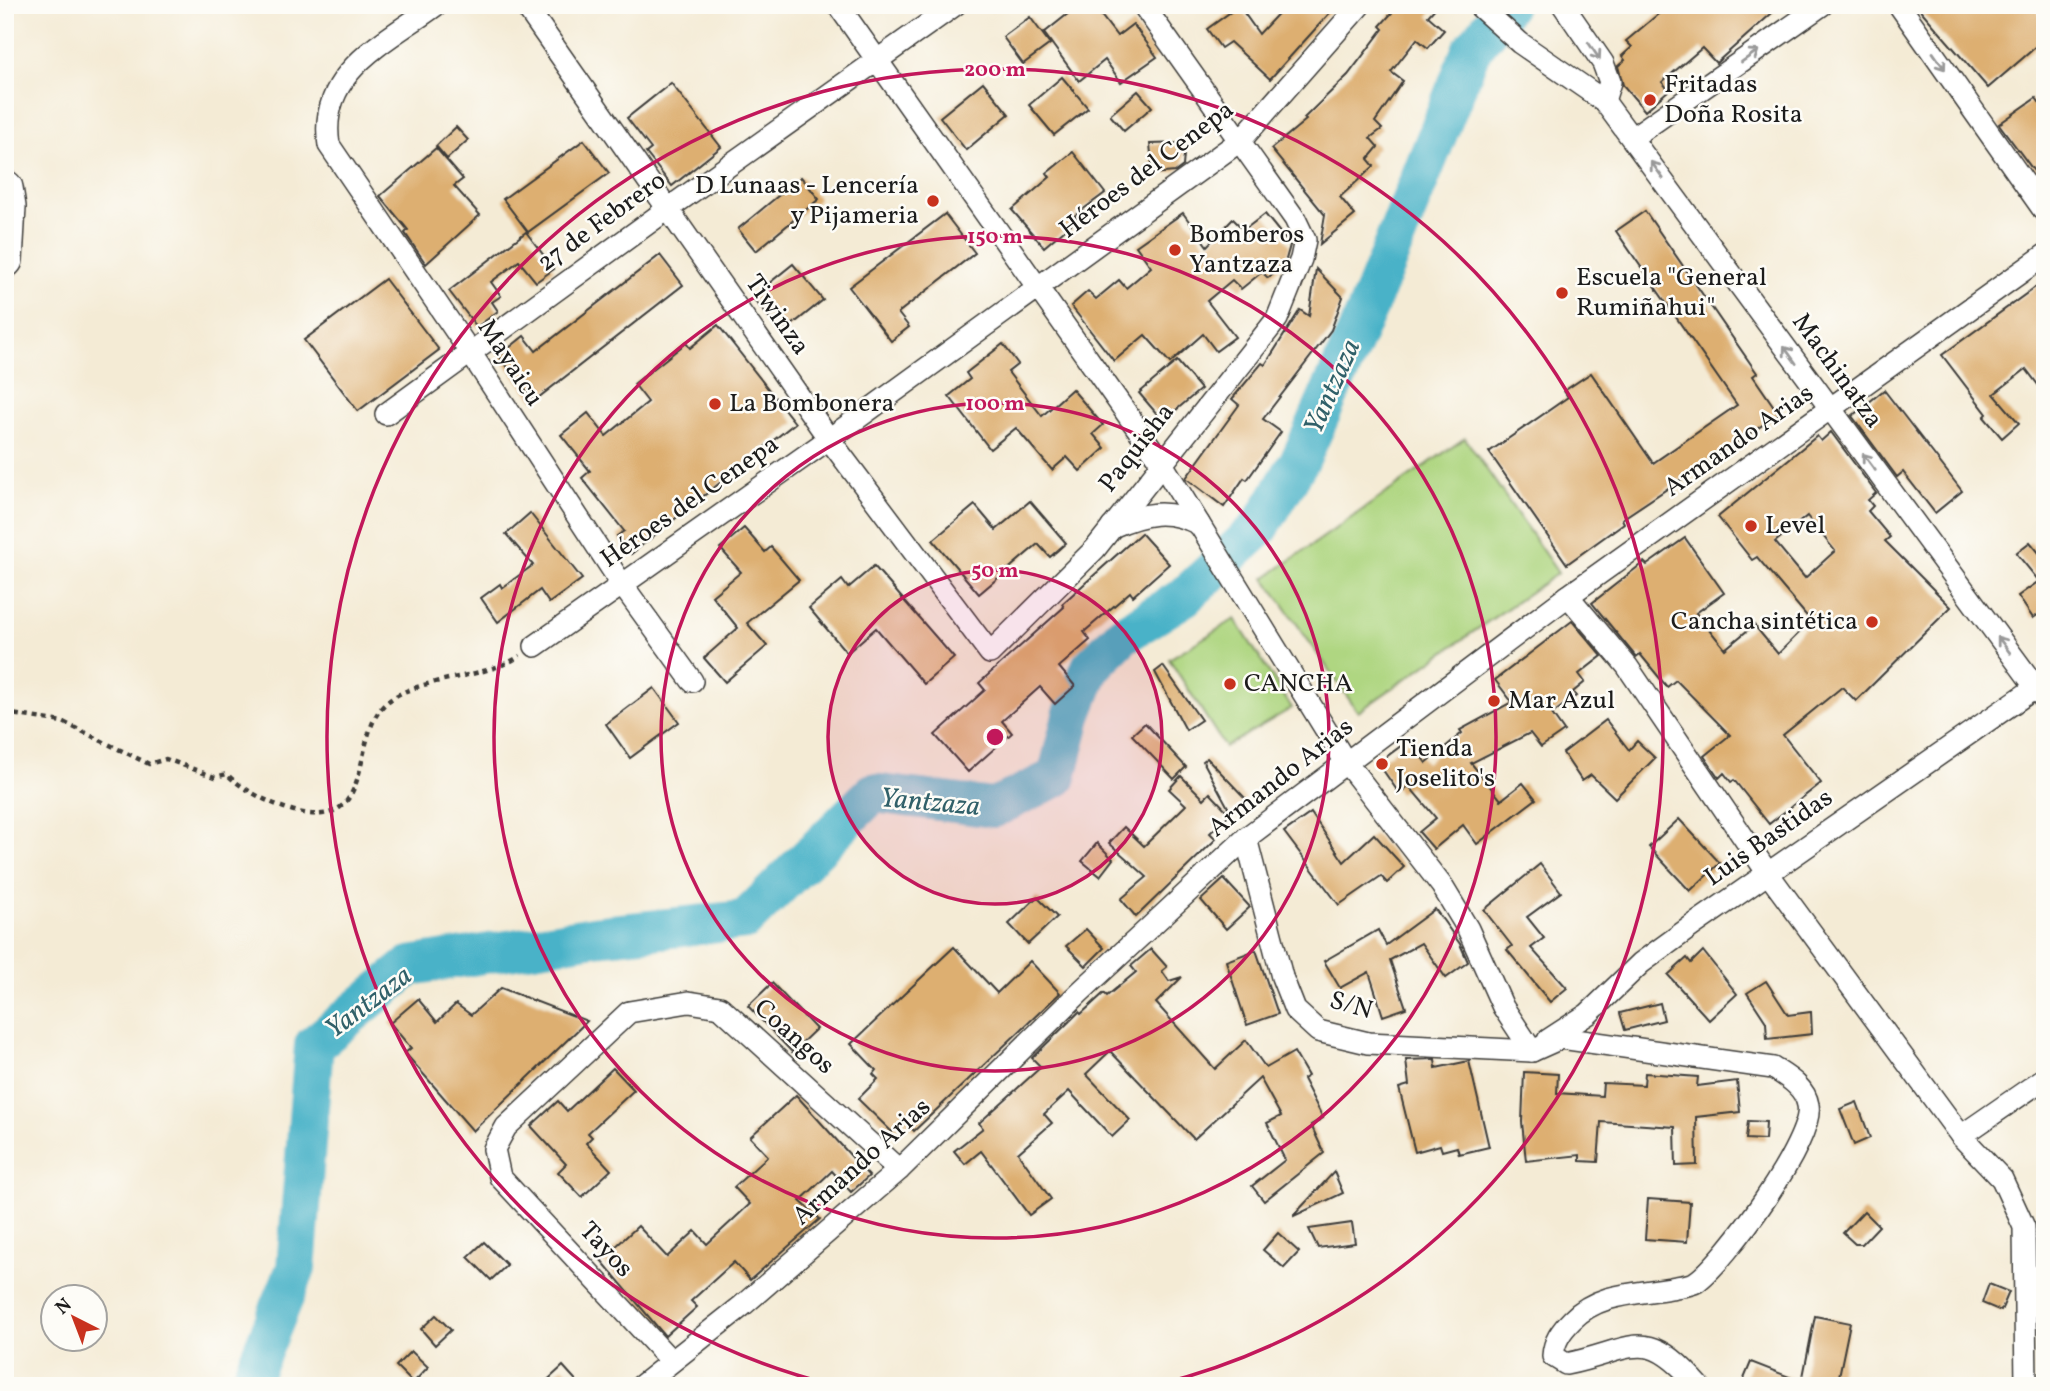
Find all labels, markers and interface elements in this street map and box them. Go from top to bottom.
one-way arrow [1588,40,1602,60]
one-way arrow [1739,49,1759,63]
one-way arrow [1932,51,1946,70]
text: 200 m [964,56,1026,85]
place label: Fritadas Doña Rosita [1664,67,1803,133]
street label: Héroes del Cenepa [1052,92,1242,248]
marker: Fritadas Doña Rosita [1642,92,1658,108]
one-way arrow [1650,161,1665,180]
street label: 27 de Febrero [530,163,674,281]
place label: D Lunaas - Lencería y Pijameria [695,168,919,234]
marker: D Lunaas - Lencería y Pijameria [925,193,941,209]
place label: Bomberos Yantzaza [1189,217,1304,283]
text: 150 m [967,223,1023,252]
marker: Bomberos Yantzaza [1167,242,1183,258]
place label: Escuela "General Rumiñahui" [1576,260,1767,326]
street label: Tiwinza [736,267,818,363]
marker: Escuela "General Rumiñahui" [1554,285,1570,301]
street label: Machinatza [1783,306,1891,436]
street label: Mayaicu [468,312,552,414]
water label: Yantzaza [1295,333,1371,441]
one-way arrow [1783,346,1797,365]
street label: Armando Arias [1657,376,1821,506]
place label: La Bombonera [729,386,895,422]
text: 100 m [965,390,1025,419]
marker: La Bombonera [707,396,723,412]
street label: Paquisha [1091,396,1183,500]
street label: Héroes del Cenepa [594,427,786,577]
one-way arrow [1861,453,1876,472]
place label: Level [1765,508,1825,544]
marker: Level [1743,518,1759,534]
text: 50 m [971,557,1019,586]
place label: Cancha sintética [1671,604,1858,640]
marker: Cancha sintética [1864,614,1880,630]
one-way arrow [1997,636,2012,655]
place label: CANCHA [1244,666,1353,702]
marker: CANCHA [1222,676,1238,692]
place label: Mar Azul [1508,683,1615,719]
marker: Mar Azul [1486,693,1502,709]
street label: Armando Arias [1201,710,1361,846]
centre of rings [983,725,1007,749]
place label: Tienda Joselito's [1396,731,1495,797]
marker: Tienda Joselito's [1374,756,1390,772]
water label: Yantzaza [878,779,982,827]
street label: Luis Bastidas [1698,780,1840,896]
water label: Yantzaza [317,957,421,1049]
street label: S/N [1325,983,1377,1029]
street label: Coangos [746,991,842,1083]
street label: Armando Arias [785,1090,939,1234]
street label: Tayos [571,1214,641,1286]
north arrow [38,1282,108,1352]
text: N [50,1292,78,1321]

